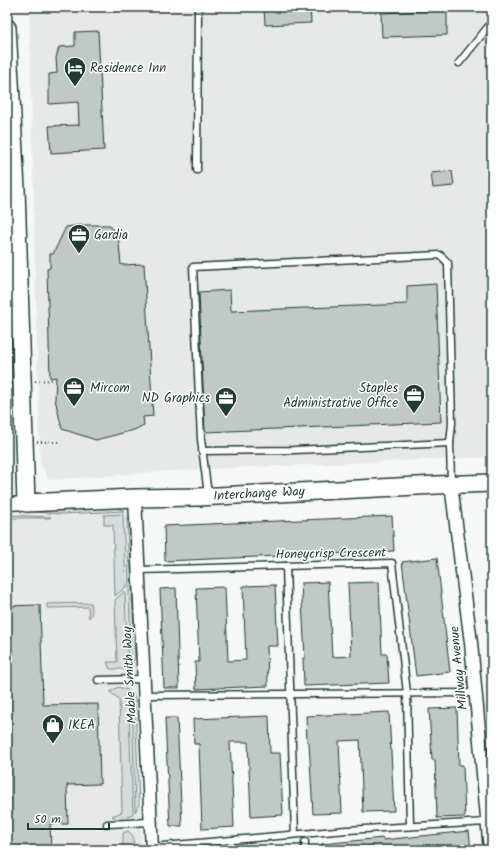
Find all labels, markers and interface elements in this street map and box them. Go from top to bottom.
hotel icon: Residence Inn [62,55,88,88]
place label: Residence Inn [90,58,166,79]
office icon: Gardia [66,222,92,255]
place label: Gardia [94,225,128,246]
office icon: Mircom [61,375,87,408]
place label: Mircom [90,378,130,399]
place label: Staples Administrative Office [283,378,398,414]
office icon: Staples Administrative Office [401,382,427,415]
office icon: ND Graphics [213,385,239,418]
place label: ND Graphics [142,388,210,409]
street label: Interchange Way [213,481,306,507]
street label: Honeycrisp Crescent [275,543,387,565]
street label: Mable Smith Way [117,625,143,724]
street label: Millway Avenue [444,625,474,711]
shop icon: IKEA [40,712,66,745]
place label: IKEA [68,715,95,736]
scale bar [28,805,109,831]
text: 50 m [34,810,61,829]

